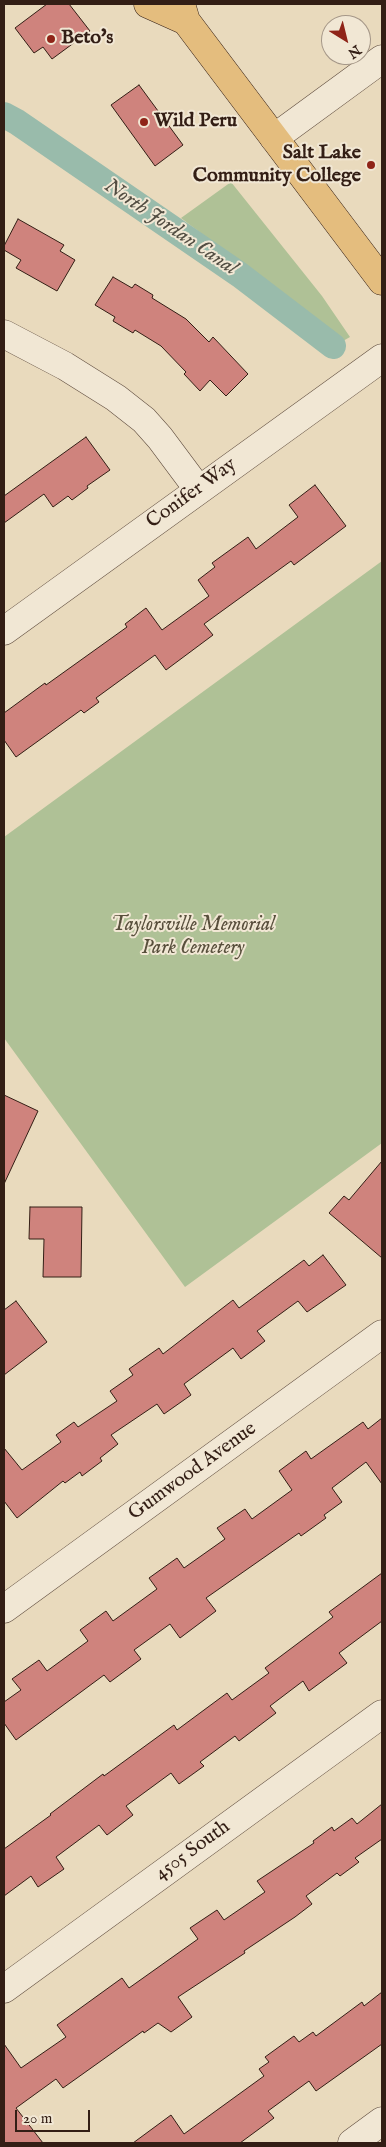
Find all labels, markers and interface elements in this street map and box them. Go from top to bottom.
north arrow [321,15,371,65]
place label: Beto's [61,27,113,51]
marker: Beto's [45,33,57,45]
text: N [344,40,364,62]
place label: Wild Peru [154,110,237,134]
marker: Wild Peru [138,116,150,128]
place label: Salt Lake Community College [193,142,361,189]
marker: Salt Lake Community College [365,159,377,171]
water label: North Jordan Canal [99,174,241,282]
street label: Conifer Way [142,453,242,535]
park label: Taylorsville Memorial Park Cemetery [111,914,275,961]
street label: Gumwood Avenue [124,1418,262,1526]
street label: 4505 South [151,1816,235,1886]
scale bar [18,2100,92,2132]
text: 20 m [23,2109,52,2128]

